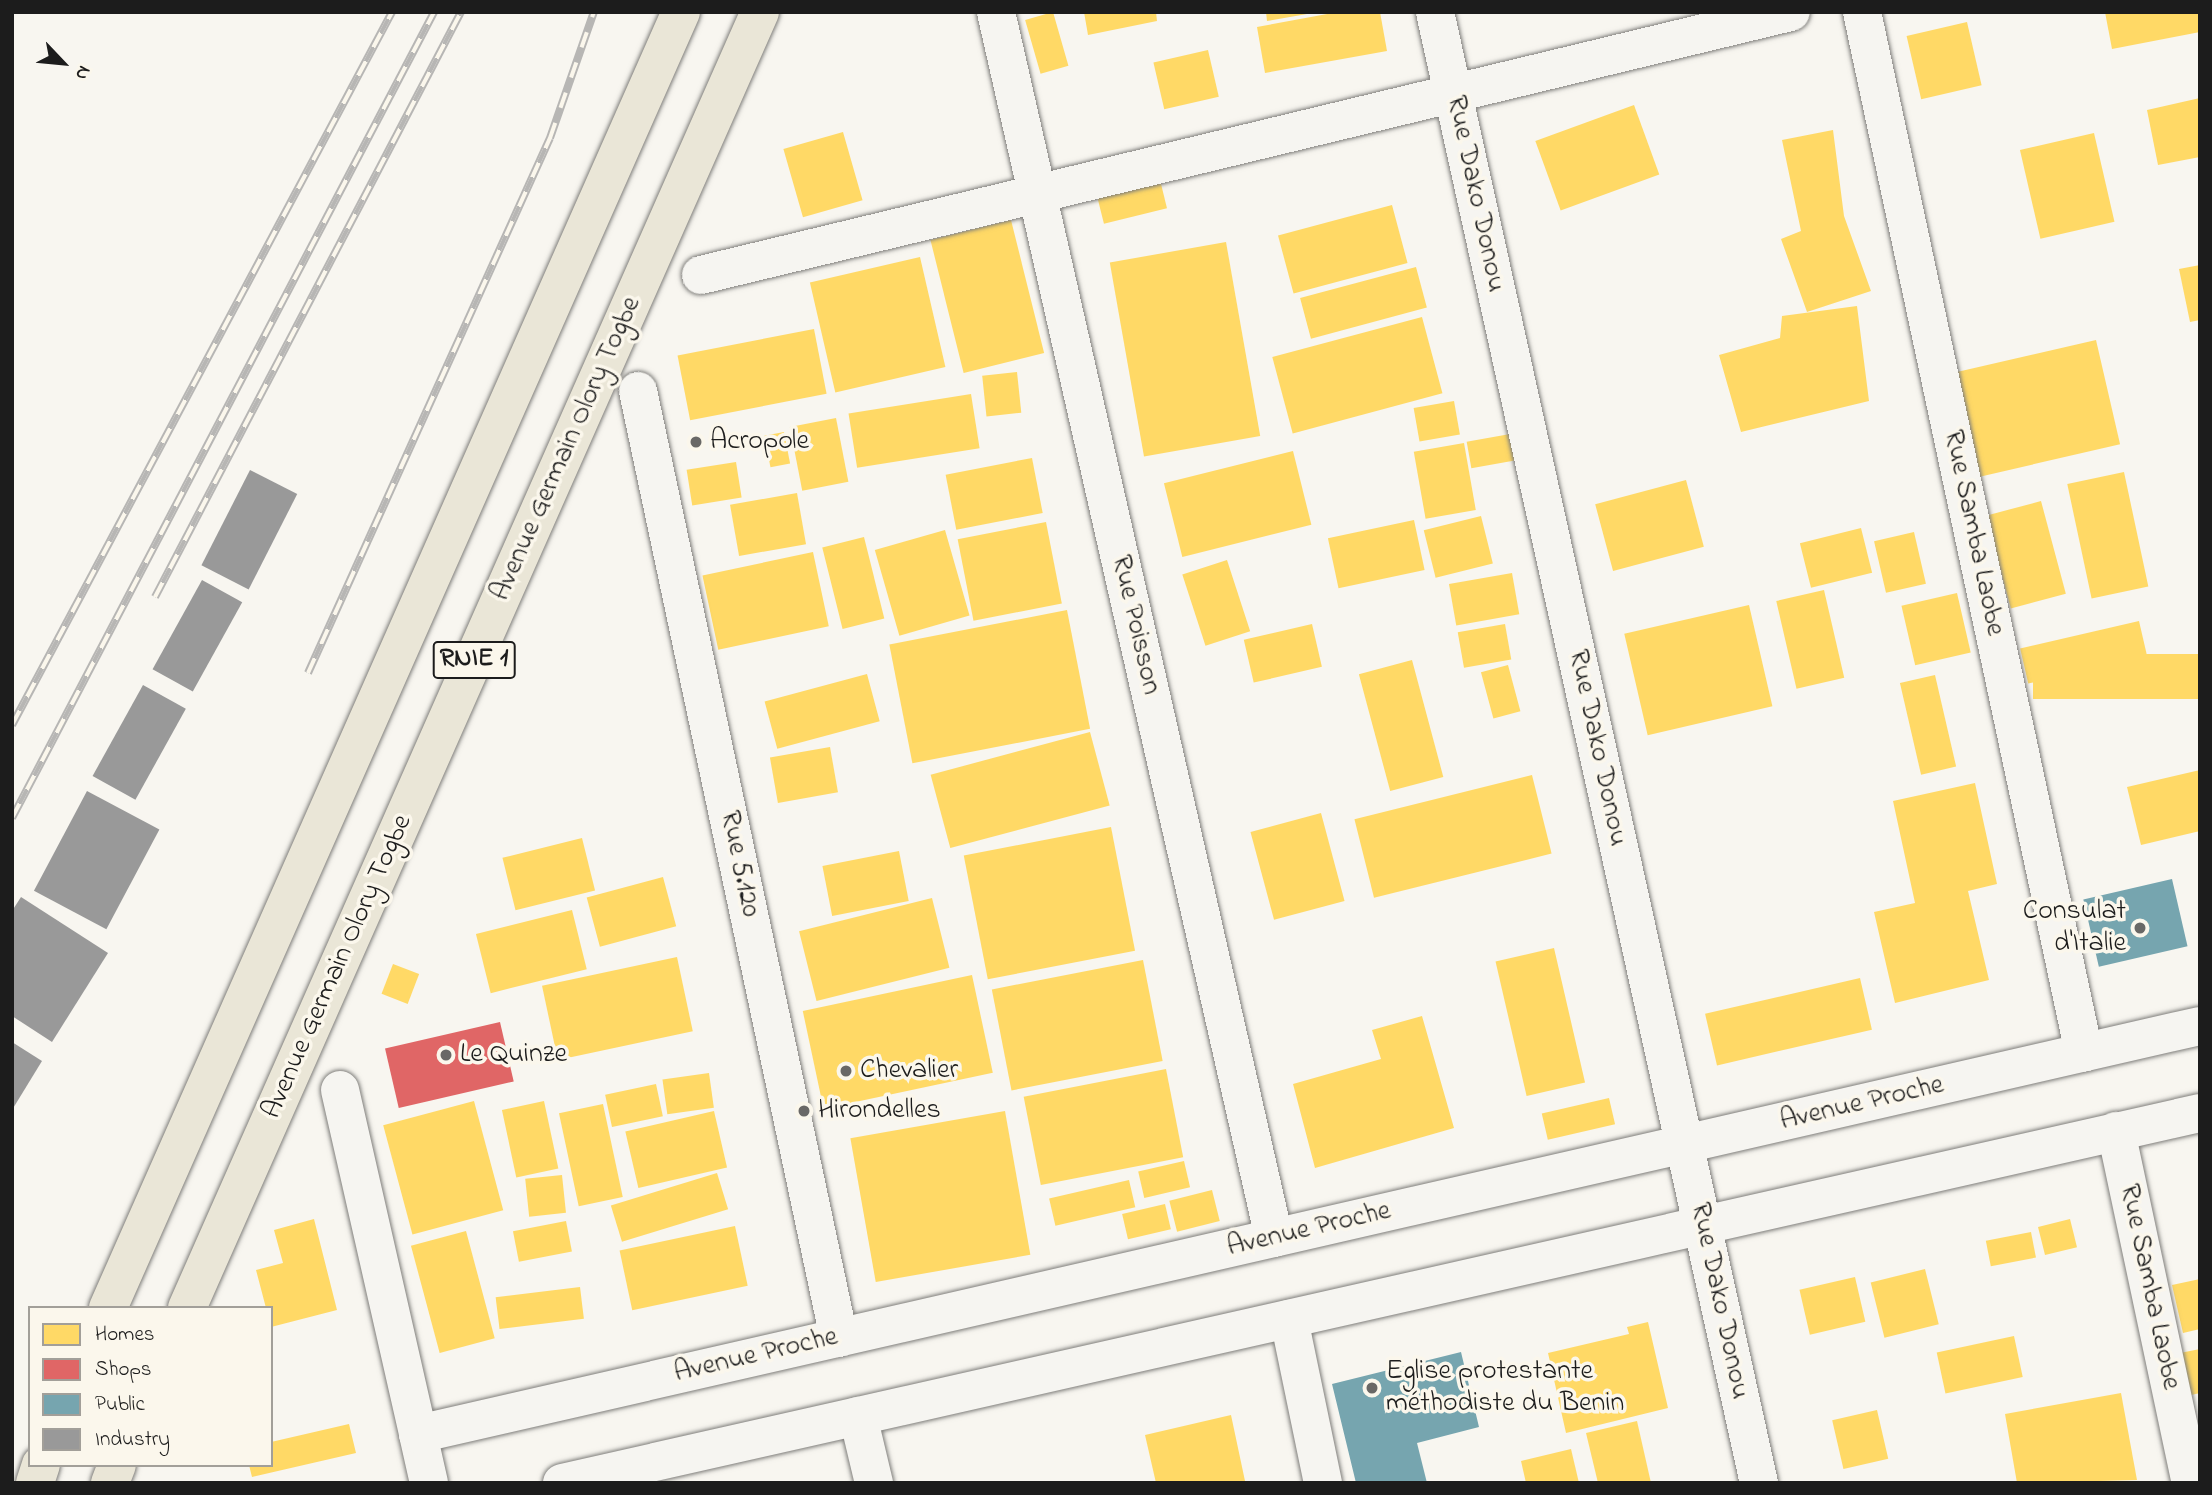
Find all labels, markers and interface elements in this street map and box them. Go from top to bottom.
north arrow [28,28,98,98]
text: N [67,61,97,84]
street label: Rue Dako Donou [1438,93,1512,295]
street label: Avenue Germain Olory Togbe [485,292,649,606]
place label: Acropole [710,425,809,459]
street label: Rue Samba Laobe [1935,427,2011,639]
marker: Acropole [688,434,704,450]
street label: Rue Poisson [1103,552,1167,698]
road number: RNIE 1 [432,638,516,682]
street label: Rue Dako Donou [1560,647,1634,849]
street label: Rue 5.120 [711,808,767,920]
street label: Avenue Germain Olory Togbe [256,810,420,1124]
place label: Consulat d'Italie [2023,895,2126,961]
marker: Consulat d'Italie [2132,920,2148,936]
place label: Le Quinze [460,1038,567,1072]
marker: Le Quinze [438,1047,454,1063]
place label: Chevalier [860,1054,958,1088]
marker: Chevalier [838,1063,854,1079]
street label: Avenue Proche [1777,1069,1947,1139]
place label: Hirondelles [818,1094,941,1128]
marker: Hirondelles [796,1103,812,1119]
street label: Rue Samba Laobe [2111,1181,2187,1393]
street label: Avenue Proche [1224,1195,1394,1265]
street label: Rue Dako Donou [1682,1200,1756,1402]
legend [28,1306,273,1467]
text: Homes [95,1320,155,1350]
street label: Avenue Proche [671,1321,841,1391]
text: Shops [95,1355,152,1385]
place label: Eglise protestante méthodiste du Benin [1386,1355,1624,1421]
marker: Eglise protestante méthodiste du Benin [1364,1380,1380,1396]
text: Public [95,1390,145,1420]
text: Industry [95,1425,170,1455]

